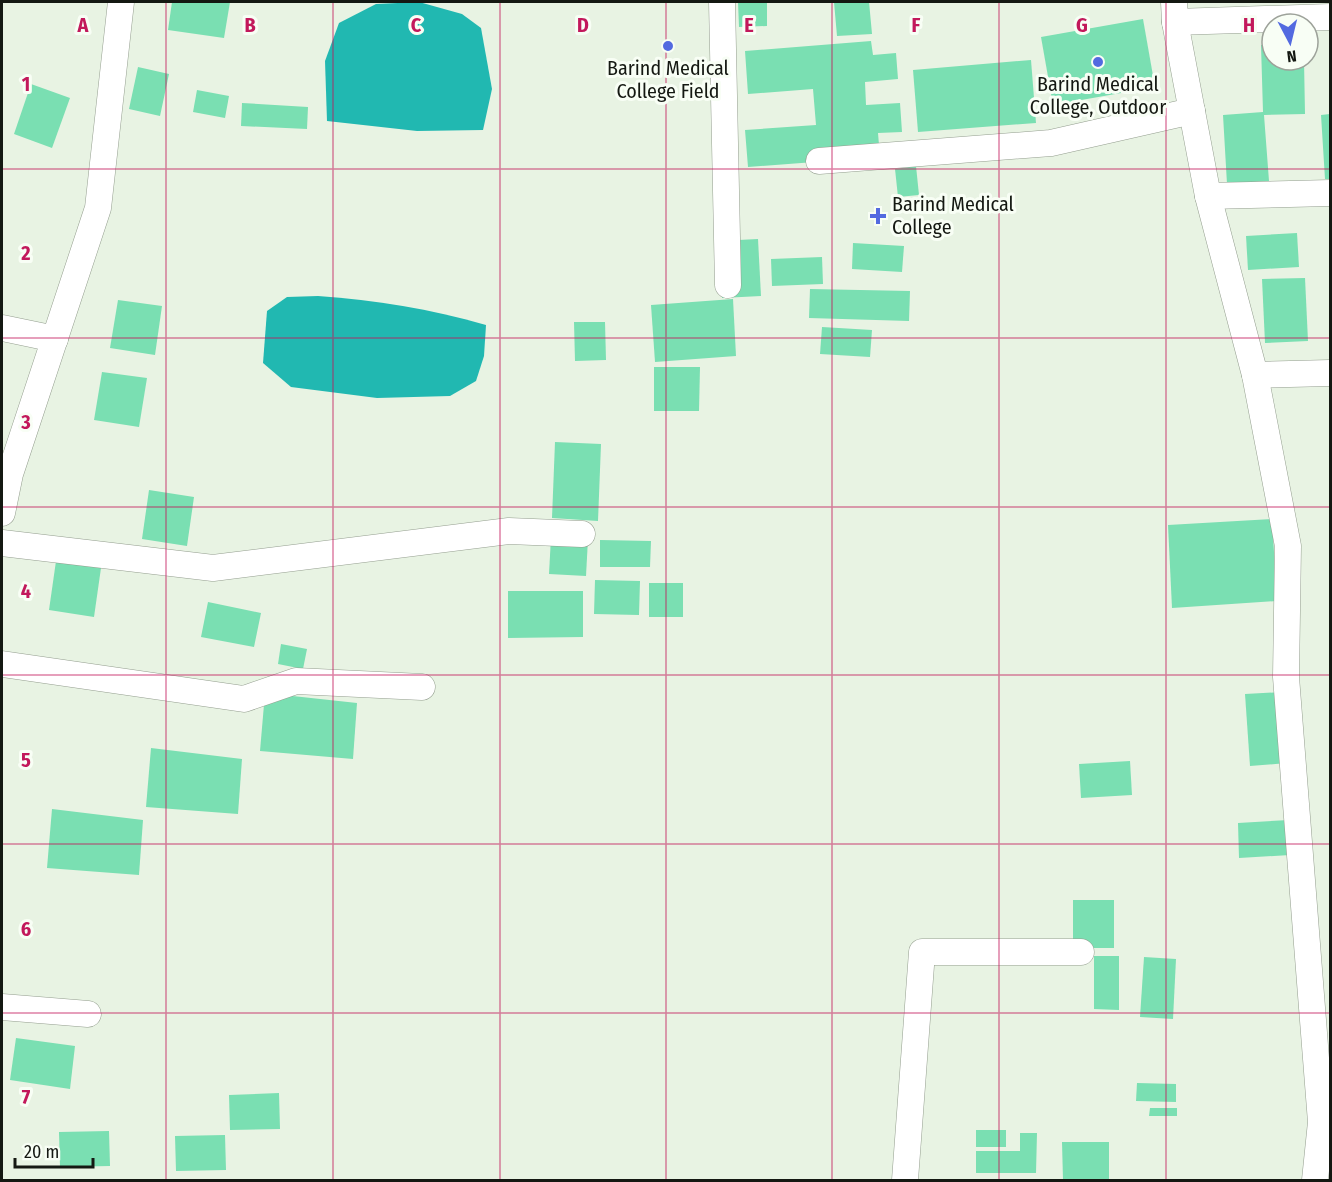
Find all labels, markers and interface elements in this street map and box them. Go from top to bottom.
north arrow [1260,12,1320,72]
text: A [77,13,90,37]
text: B [244,13,256,37]
text: C [411,13,422,37]
text: D [577,13,589,37]
text: E [744,13,754,37]
text: F [912,13,921,37]
text: G [1076,13,1088,37]
text: H [1243,13,1255,37]
marker: Barind Medical College Field [661,39,675,53]
text: N [1286,46,1298,66]
marker: Barind Medical College, Outdoor [1091,55,1105,69]
place label: Barind Medical College Field [607,56,729,103]
text: 1 [22,72,30,96]
place label: Barind Medical College, Outdoor [1030,72,1166,119]
place label: Barind Medical College [892,192,1014,239]
marker: Barind Medical College [869,207,887,225]
text: 2 [20,241,31,265]
text: 3 [20,410,31,434]
text: 4 [21,579,31,603]
text: 5 [21,748,31,772]
text: 6 [21,917,31,941]
text: 7 [22,1085,31,1109]
scale bar [15,1131,93,1169]
text: 20 m [24,1141,59,1163]

